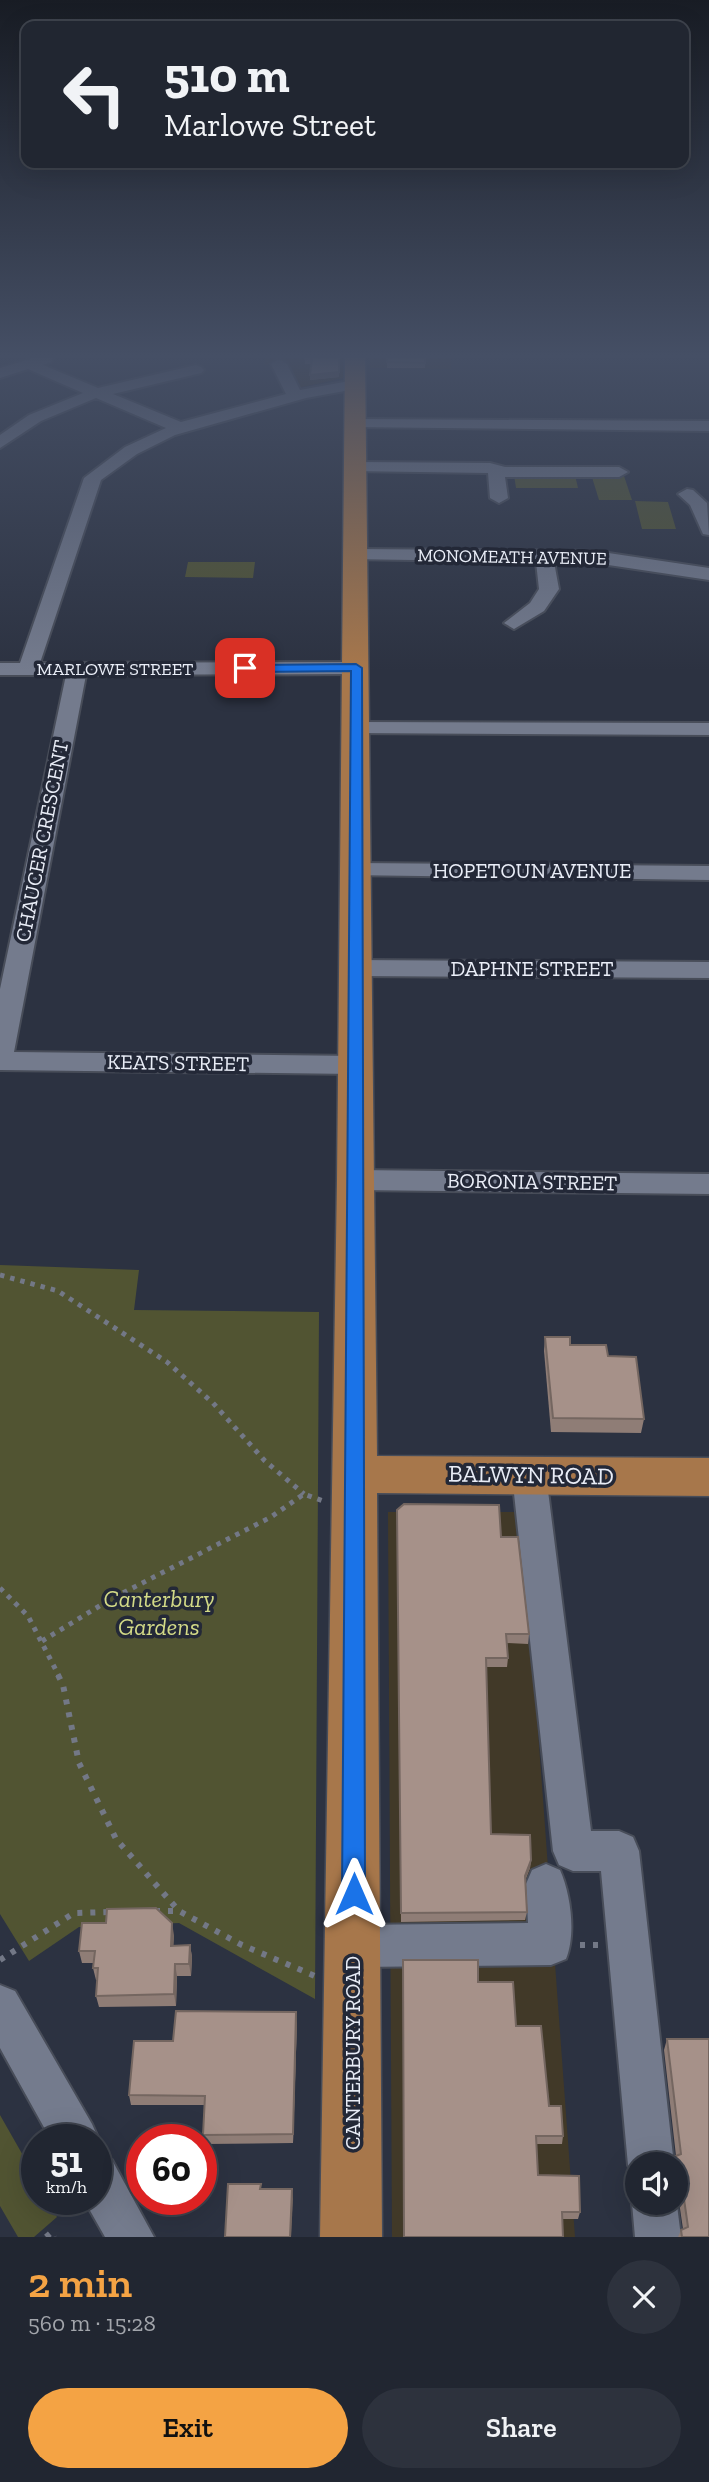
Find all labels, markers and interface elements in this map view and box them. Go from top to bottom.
text: 510 m [164,46,290,105]
icon: left [49,49,140,140]
text: Marlowe Street [164,106,376,144]
street label: MONOMEATH AVENUE [417,544,607,570]
pin [215,638,275,698]
icon: arrive [226,649,264,687]
street label: MARLOWE STREET [37,658,193,680]
street label: CHAUCER CRESCENT [10,738,73,944]
street label: HOPETOUN AVENUE [433,858,631,883]
street label: DAPHNE STREET [450,956,614,981]
street label: KEATS STREET [107,1049,249,1076]
street label: BORONIA STREET [447,1168,617,1195]
street label: BALWYN ROAD [448,1459,614,1490]
park label: Canterbury Gardens [104,1584,214,1641]
position arrow [317,1857,391,1931]
street label: CANTERBURY ROAD [340,1956,365,2150]
speed limit sign: 60 [126,2124,217,2215]
text: 51 [50,2139,83,2181]
map controls [625,2152,688,2215]
button: sound [625,2152,688,2215]
text: km/h [46,2176,87,2198]
text: 2 min [28,2257,132,2308]
button: close [607,2260,681,2334]
text: 560 m · 15:28 [28,2309,156,2337]
button: Exit [28,2388,348,2468]
button: Share [362,2388,681,2468]

